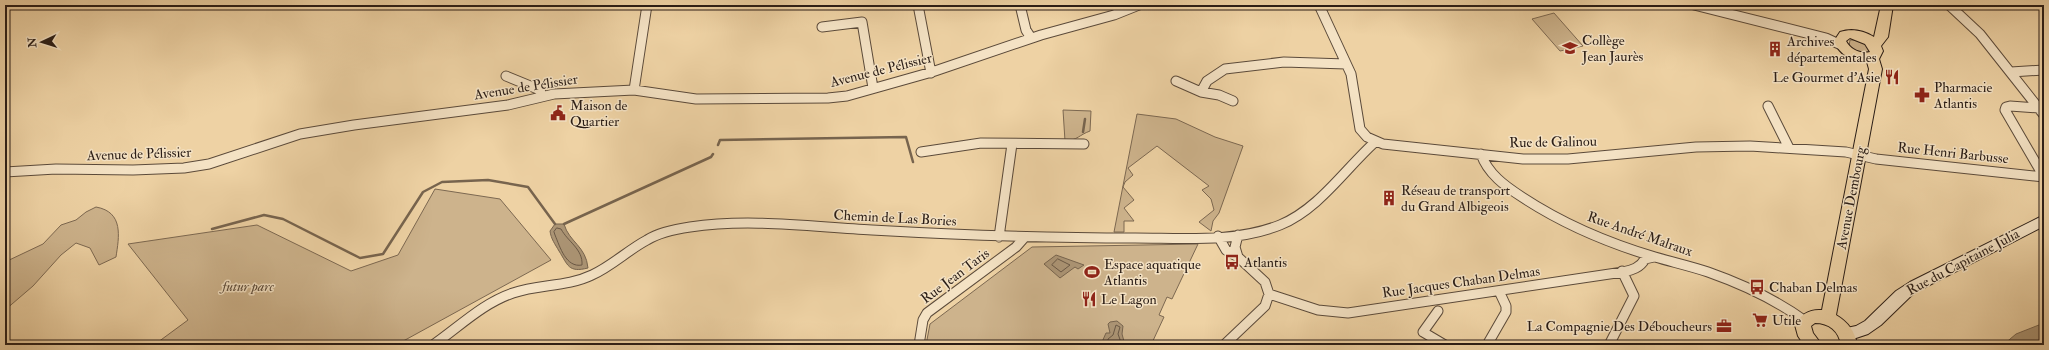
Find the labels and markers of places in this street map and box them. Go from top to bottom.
place label: Collège Jean Jaurès [1581,32,1644,65]
place label: Archives départementales [1786,33,1877,67]
school or university icon: Collège Jean Jaurès [1561,39,1579,57]
building icon: Archives départementales [1766,40,1784,58]
restaurant icon: Le Gourmet d'Asie [1883,68,1901,86]
place label: Le Gourmet d'Asie [1773,69,1880,86]
place label: Pharmacie Atlantis [1933,79,1992,112]
pharmacy icon: Pharmacie Atlantis [1913,86,1931,104]
place label: Maison de Quartier [570,97,628,130]
public building icon: Maison de Quartier [549,104,567,122]
place label: Réseau de transport du Grand Albigeois [1401,182,1511,215]
building icon: Réseau de transport du Grand Albigeois [1380,189,1398,207]
bus stop icon: Atlantis [1223,253,1241,271]
place label: Atlantis [1243,254,1287,271]
place label: Espace aquatique Atlantis [1103,256,1201,289]
sports icon: Espace aquatique Atlantis [1083,263,1101,281]
bus stop icon: Chaban Delmas [1748,278,1766,296]
place label: Chaban Delmas [1769,279,1858,296]
restaurant icon: Le Lagon [1080,290,1098,308]
place label: Le Lagon [1101,291,1157,308]
supermarket icon: Utile [1751,311,1769,329]
place label: Utile [1772,312,1801,329]
office icon: La Compagnie Des Déboucheurs [1715,317,1733,335]
place label: La Compagnie Des Déboucheurs [1527,318,1712,336]

